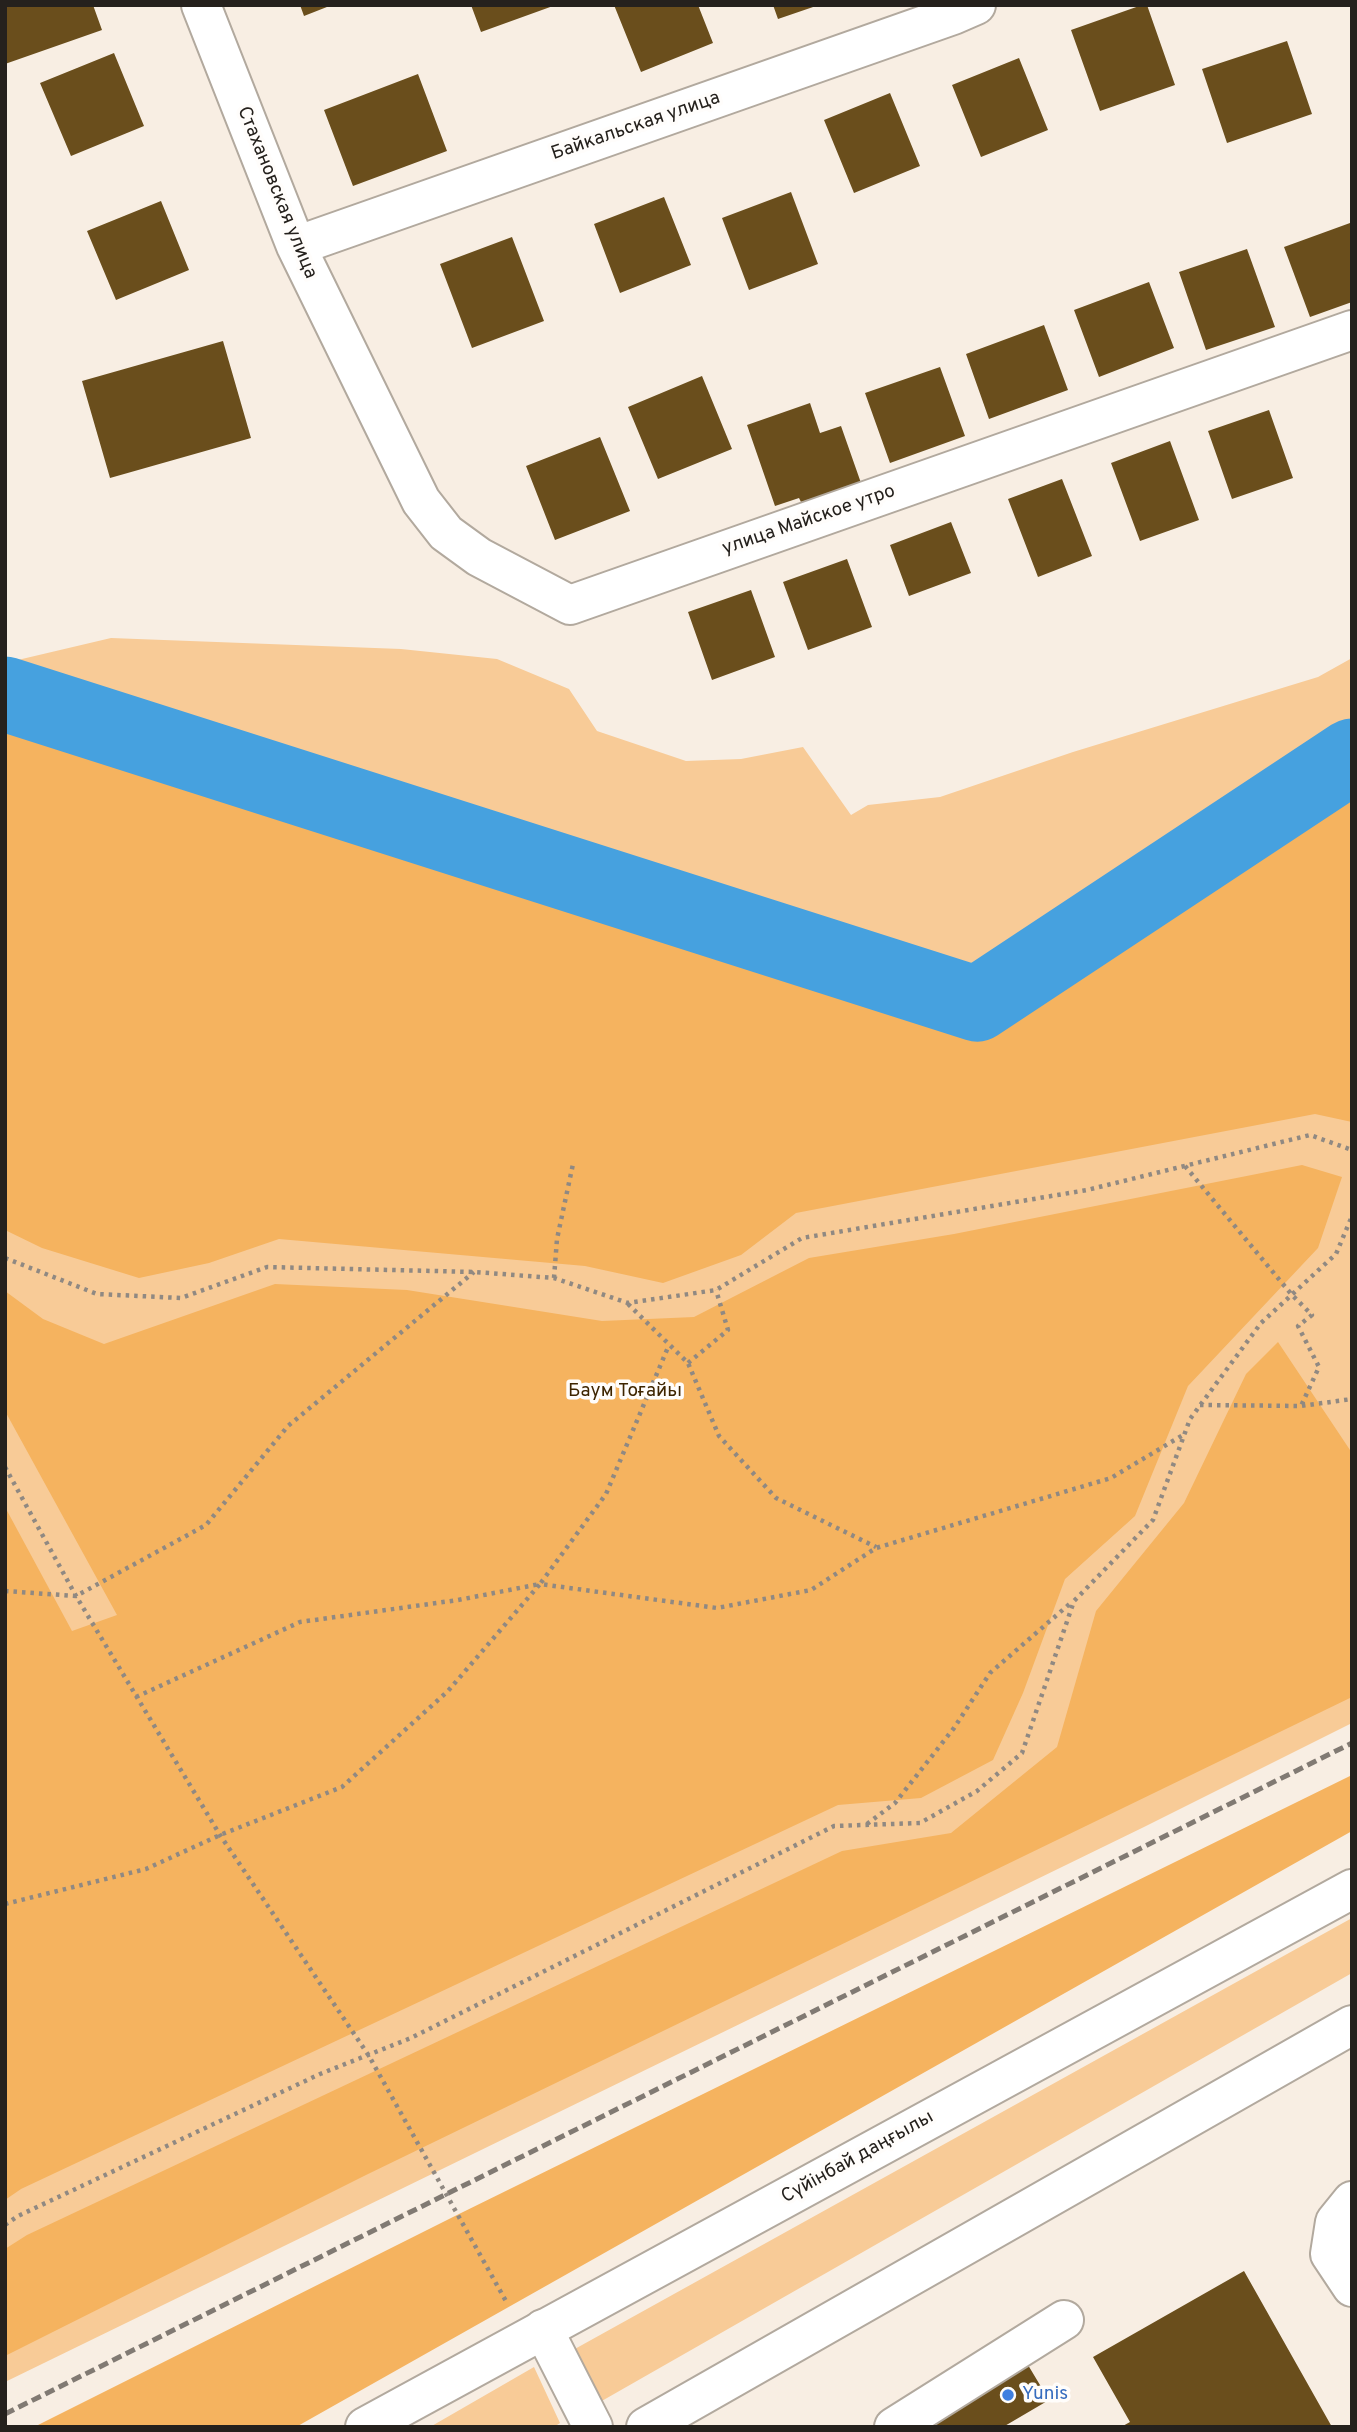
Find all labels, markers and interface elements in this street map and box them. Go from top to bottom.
street label: Байкальская улица [549,87,723,167]
street label: Стахановская улица [231,104,321,282]
street label: улица Майское утро [719,481,899,561]
park label: Баум Тоғайы [568,1381,682,1403]
street label: Сүйінбай даңғылы [778,2107,938,2209]
place label: Yunis [1022,2384,1068,2406]
marker: Yunis [1000,2387,1016,2403]

